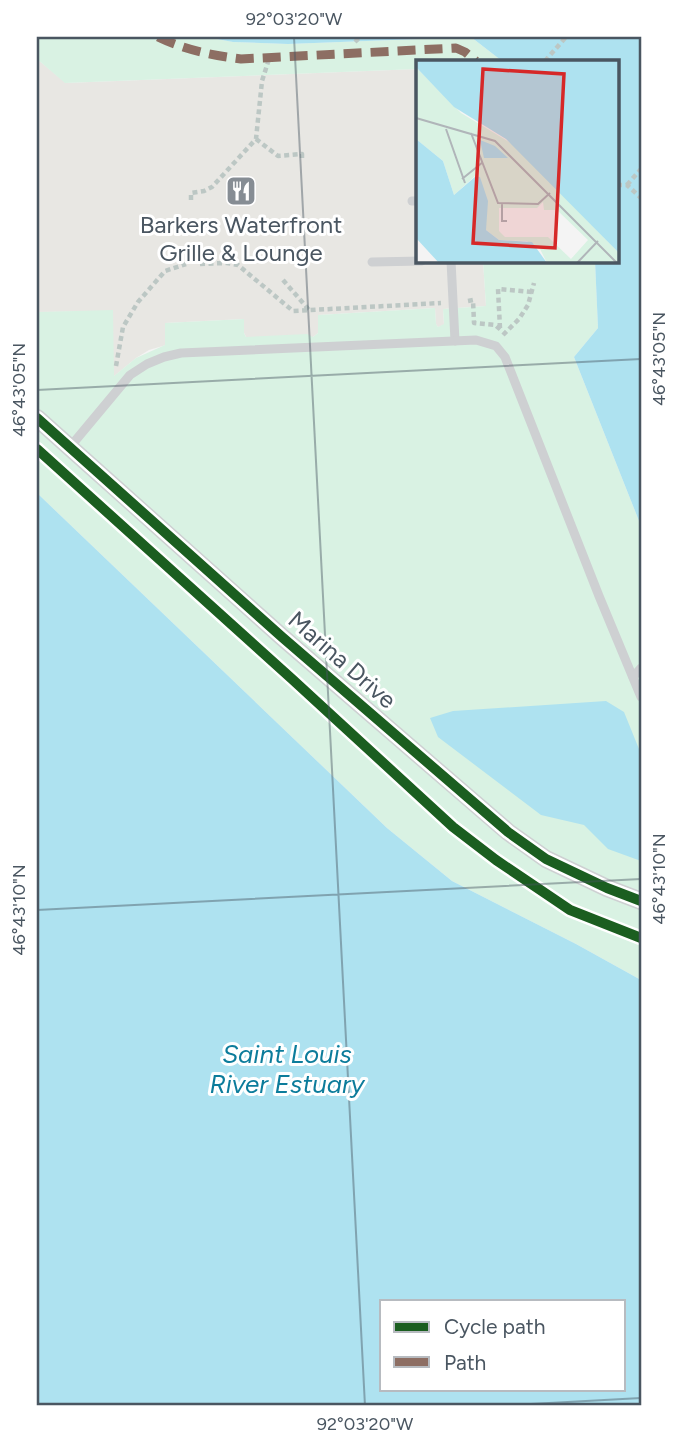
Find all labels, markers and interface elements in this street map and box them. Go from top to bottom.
text: 92°03'20"W [246,8,343,30]
inset map [416,60,618,262]
restaurant icon: Barkers Waterfront Grille & Lounge [224,174,258,208]
place label: Barkers Waterfront Grille & Lounge [140,210,342,267]
text: 46°43'05"N [648,312,670,406]
text: 46°43'05"N [8,343,30,437]
street label: Marina Drive [283,605,402,714]
text: 46°43'10"N [648,833,670,925]
text: 46°43'10"N [8,864,30,956]
water label: Saint Louis River Estuary [210,1038,366,1100]
legend [380,1300,626,1390]
text: Cycle path [444,1314,545,1339]
text: Path [444,1350,486,1375]
text: 92°03'20"W [317,1413,414,1435]

